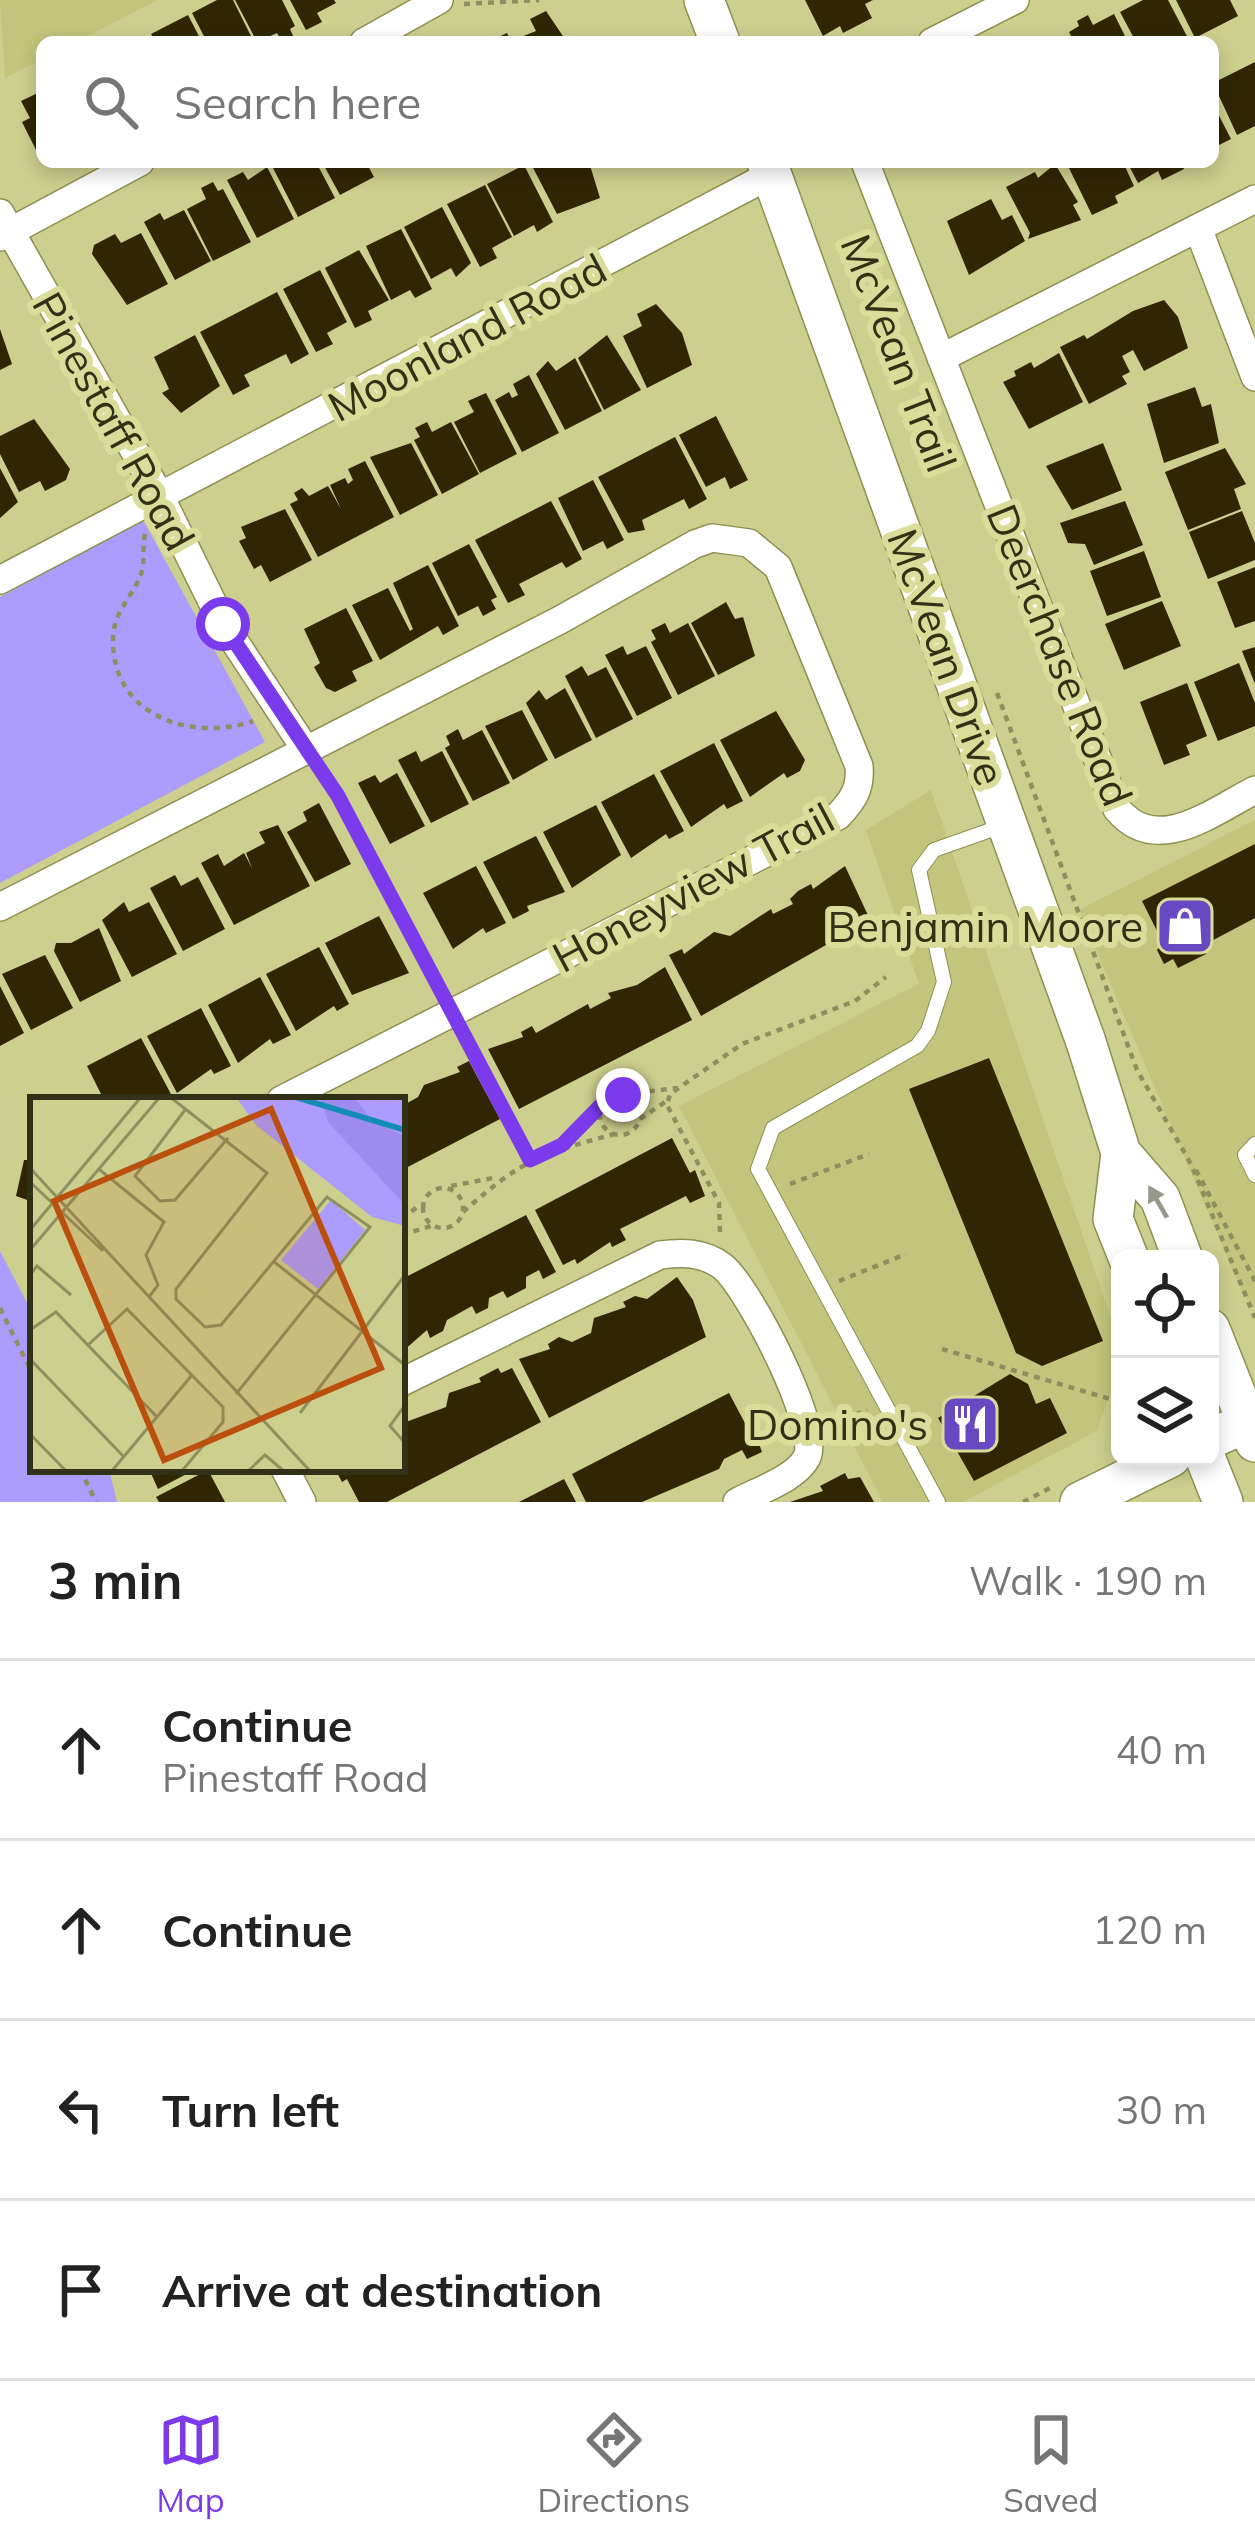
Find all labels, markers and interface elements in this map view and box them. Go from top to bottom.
search box [36,36,1219,168]
icon: search [78,69,144,135]
text: Search here [174,74,421,130]
street label: McVean Trail [830,227,968,479]
street label: Moonland Road [319,241,615,433]
street label: Pinestaff Road [21,283,207,559]
street label: Deerchase Road [975,497,1145,813]
street label: McVean Drive [876,522,1018,792]
route start [196,597,250,651]
street label: Honeyview Trail [543,791,843,983]
shop icon: Benjamin Moore [1154,895,1216,957]
place label: Benjamin Moore [828,900,1143,953]
route end [596,1068,650,1122]
inset map [30,1097,405,1472]
one-way arrow [1148,1185,1169,1219]
map controls [1111,1250,1219,1466]
button: locate [1111,1250,1219,1358]
button: layers [1111,1358,1219,1466]
restaurant icon: Domino's [939,1393,1001,1455]
place label: Domino's [747,1398,928,1451]
text: 3 min [48,1548,183,1612]
text: Walk · 190 m [969,1556,1207,1605]
text: Continue [162,1697,352,1753]
icon: ahead [48,1717,114,1783]
text: 40 m [1116,1725,1207,1774]
text: Pinestaff Road [162,1753,428,1802]
icon: ahead [48,1897,114,1963]
text: Continue [162,1902,352,1958]
text: 120 m [1092,1905,1207,1954]
icon: left [48,2077,114,2143]
text: Turn left [162,2082,339,2138]
text: 30 m [1116,2085,1207,2134]
icon: arrive [48,2257,114,2323]
text: Arrive at destination [162,2262,602,2318]
tab: Map [157,2407,224,2520]
tab: Directions [538,2407,690,2520]
tab: Saved [1003,2407,1098,2520]

